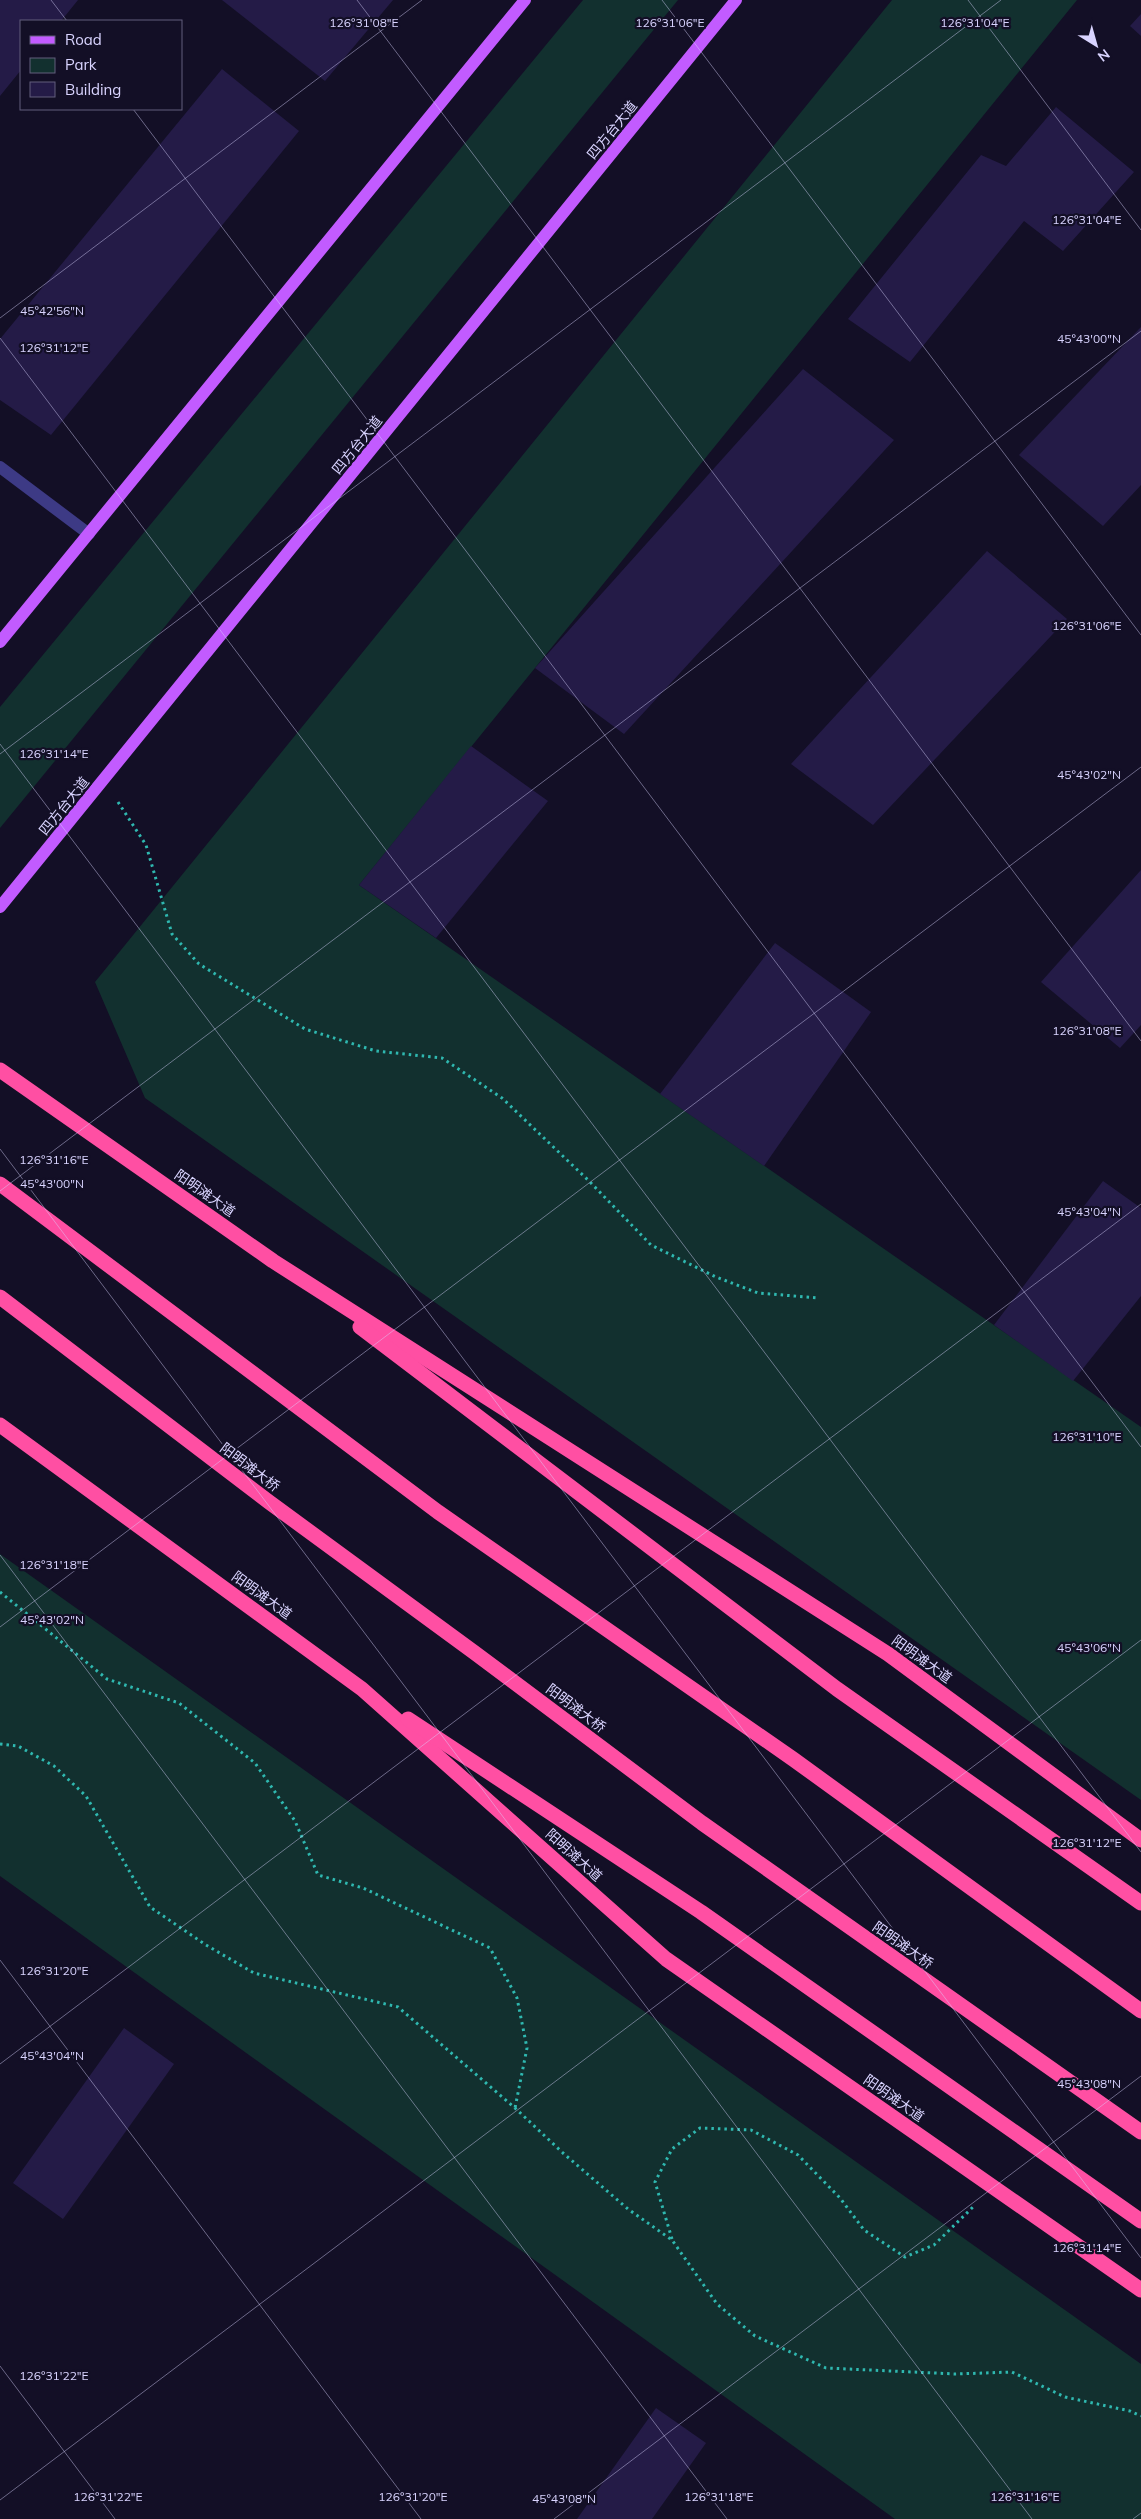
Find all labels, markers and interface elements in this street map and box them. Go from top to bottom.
text: 126°31'08"E [329,15,399,30]
text: 126°31'06"E [635,15,705,30]
text: 126°31'04"E [940,15,1010,30]
legend [20,20,182,110]
north arrow [1071,20,1121,70]
text: Road [65,30,102,49]
text: N [1094,45,1113,66]
text: Park [65,55,97,74]
text: Building [65,80,121,99]
street label: 四方台大道 [583,97,641,163]
text: 126°31'04"E [1052,212,1122,227]
text: 45°42'56"N [20,303,84,318]
text: 45°43'00"N [1057,331,1121,346]
text: 126°31'12"E [19,340,89,355]
street label: 四方台大道 [328,412,386,478]
text: 126°31'06"E [1052,618,1122,633]
text: 126°31'14"E [19,746,89,761]
text: 45°43'02"N [1057,767,1121,782]
street label: 四方台大道 [35,773,93,839]
text: 126°31'08"E [1052,1023,1122,1038]
text: 126°31'16"E [19,1152,89,1167]
street label: 阳明滩大道 [171,1166,239,1220]
text: 45°43'00"N [20,1176,84,1191]
text: 45°43'04"N [1057,1204,1121,1219]
text: 126°31'10"E [1052,1429,1122,1444]
street label: 阳明滩大桥 [217,1439,283,1495]
text: 126°31'18"E [19,1557,89,1572]
street label: 阳明滩大道 [228,1567,296,1623]
text: 45°43'02"N [20,1612,84,1627]
street label: 阳明滩大道 [888,1631,956,1687]
text: 45°43'06"N [1057,1640,1121,1655]
street label: 阳明滩大桥 [543,1680,609,1736]
street label: 阳明滩大道 [542,1825,606,1885]
text: 126°31'12"E [1052,1835,1122,1850]
street label: 阳明滩大桥 [869,1918,937,1972]
text: 126°31'20"E [19,1963,89,1978]
text: 45°43'04"N [20,2048,84,2063]
street label: 阳明滩大道 [860,2071,928,2125]
text: 45°43'08"N [1057,2076,1121,2091]
text: 126°31'14"E [1052,2240,1122,2255]
text: 126°31'22"E [19,2368,89,2383]
text: 126°31'22"E [73,2489,143,2504]
text: 126°31'20"E [378,2489,448,2504]
text: 126°31'18"E [684,2489,754,2504]
text: 126°31'16"E [990,2489,1060,2504]
text: 45°43'08"N [532,2491,596,2506]

